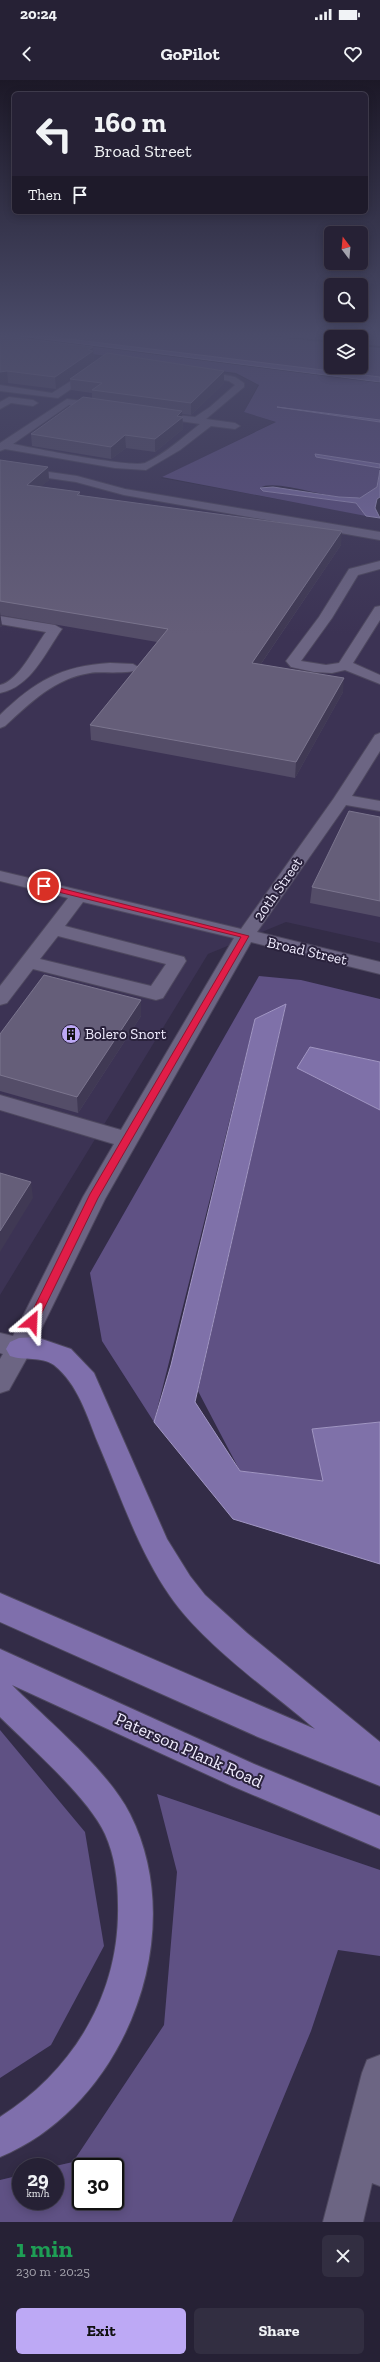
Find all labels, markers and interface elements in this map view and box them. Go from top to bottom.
text: 20:24 [20,5,57,23]
icon: back [16,43,38,65]
text: GoPilot [160,43,220,65]
icon: heart [342,43,364,65]
text: 160 m [94,106,166,139]
icon: left [28,108,80,160]
text: Broad Street [94,140,192,162]
icon: arrive [69,184,91,206]
text: Then [28,186,61,204]
north arrow [324,226,368,270]
map controls [324,226,368,374]
button: search [324,278,368,322]
button: layers [324,330,368,374]
street label: 20th Street [250,854,307,924]
pin [27,869,61,903]
icon: arrive [33,875,55,897]
street label: Broad Street [265,933,349,969]
building icon: Bolero Snort [60,1023,82,1045]
place label: Bolero Snort [85,1025,167,1043]
position arrow [11,1301,53,1343]
street label: Paterson Plank Road [112,1708,266,1793]
speed limit sign: 30 [72,2158,124,2210]
text: 29 [27,2167,49,2191]
text: km/h [27,2188,49,2200]
text: 1 min [16,2234,73,2263]
button: close [322,2235,364,2277]
text: 230 m · 20:25 [16,2264,90,2279]
button: Exit [16,2308,186,2354]
button: Share [194,2308,364,2354]

